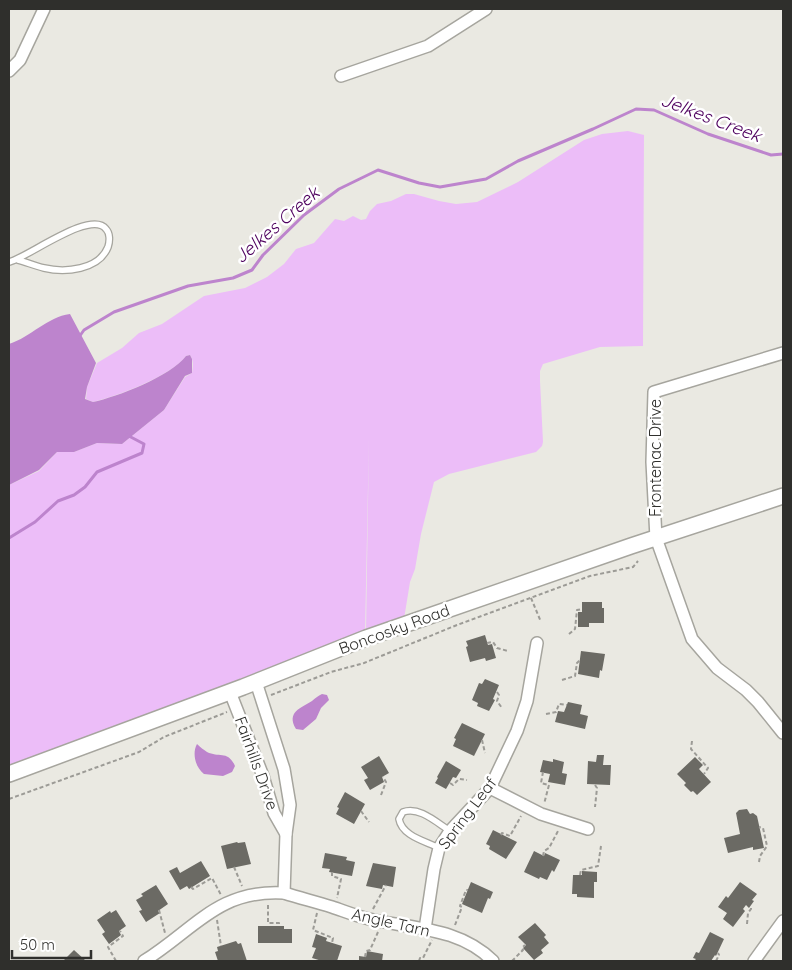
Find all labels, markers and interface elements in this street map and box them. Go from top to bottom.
water label: Jelkes Creek [658,88,766,148]
water label: Jelkes Creek [229,180,325,268]
street label: Frontenac Drive [645,399,665,517]
street label: Boncosky Road [336,600,452,658]
street label: Fairhills Drive [231,713,283,813]
street label: Spring Leaf [433,773,501,853]
street label: Angle Tarn [350,903,432,941]
scale bar [12,928,91,960]
text: 50 m [20,935,55,954]

